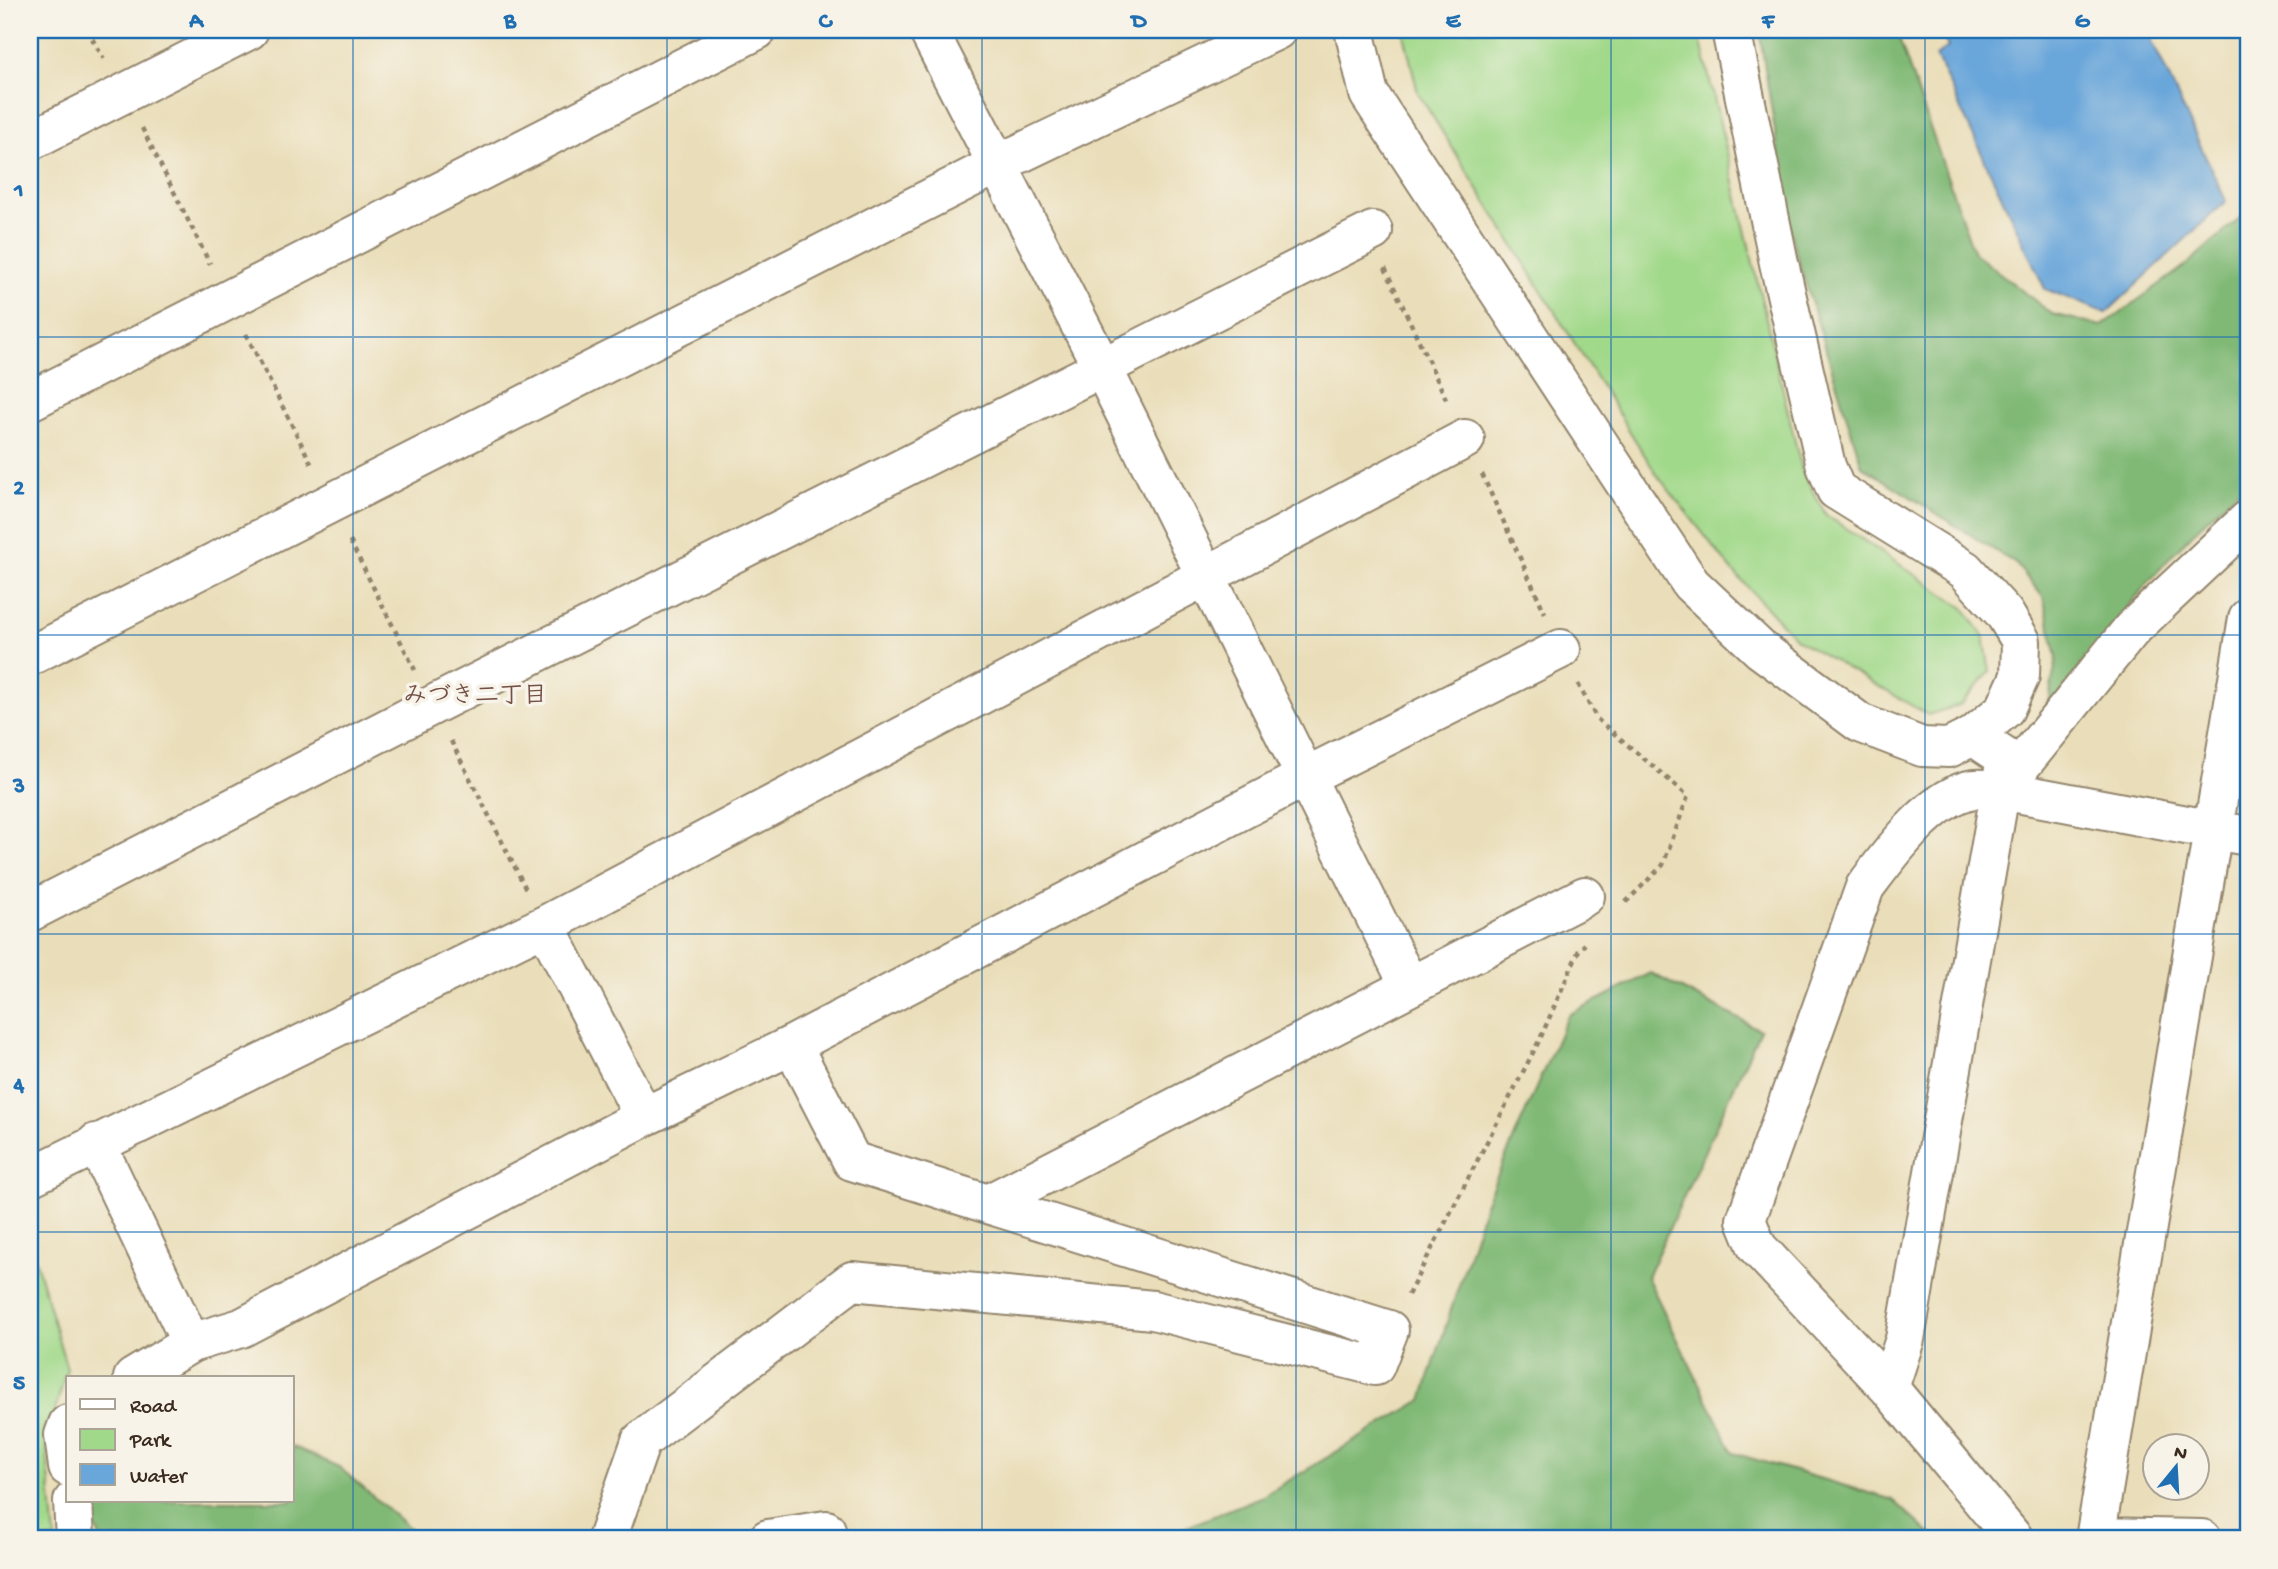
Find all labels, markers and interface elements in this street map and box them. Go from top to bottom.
text: A [188,9,204,36]
text: B [503,9,517,36]
text: C [819,9,834,36]
text: D [1130,9,1148,36]
text: E [1446,9,1462,36]
text: F [1761,9,1776,36]
text: G [2075,9,2091,36]
text: 1 [13,178,24,205]
text: 2 [13,476,25,503]
district label: みづき二丁目 [403,683,547,712]
text: 3 [12,774,25,801]
text: 4 [13,1073,25,1100]
text: 5 [13,1371,25,1398]
legend [66,1376,294,1502]
text: Road [130,1396,178,1421]
text: Park [129,1430,173,1455]
north arrow [2142,1432,2212,1502]
text: N [2171,1441,2190,1467]
text: Water [130,1466,188,1491]

